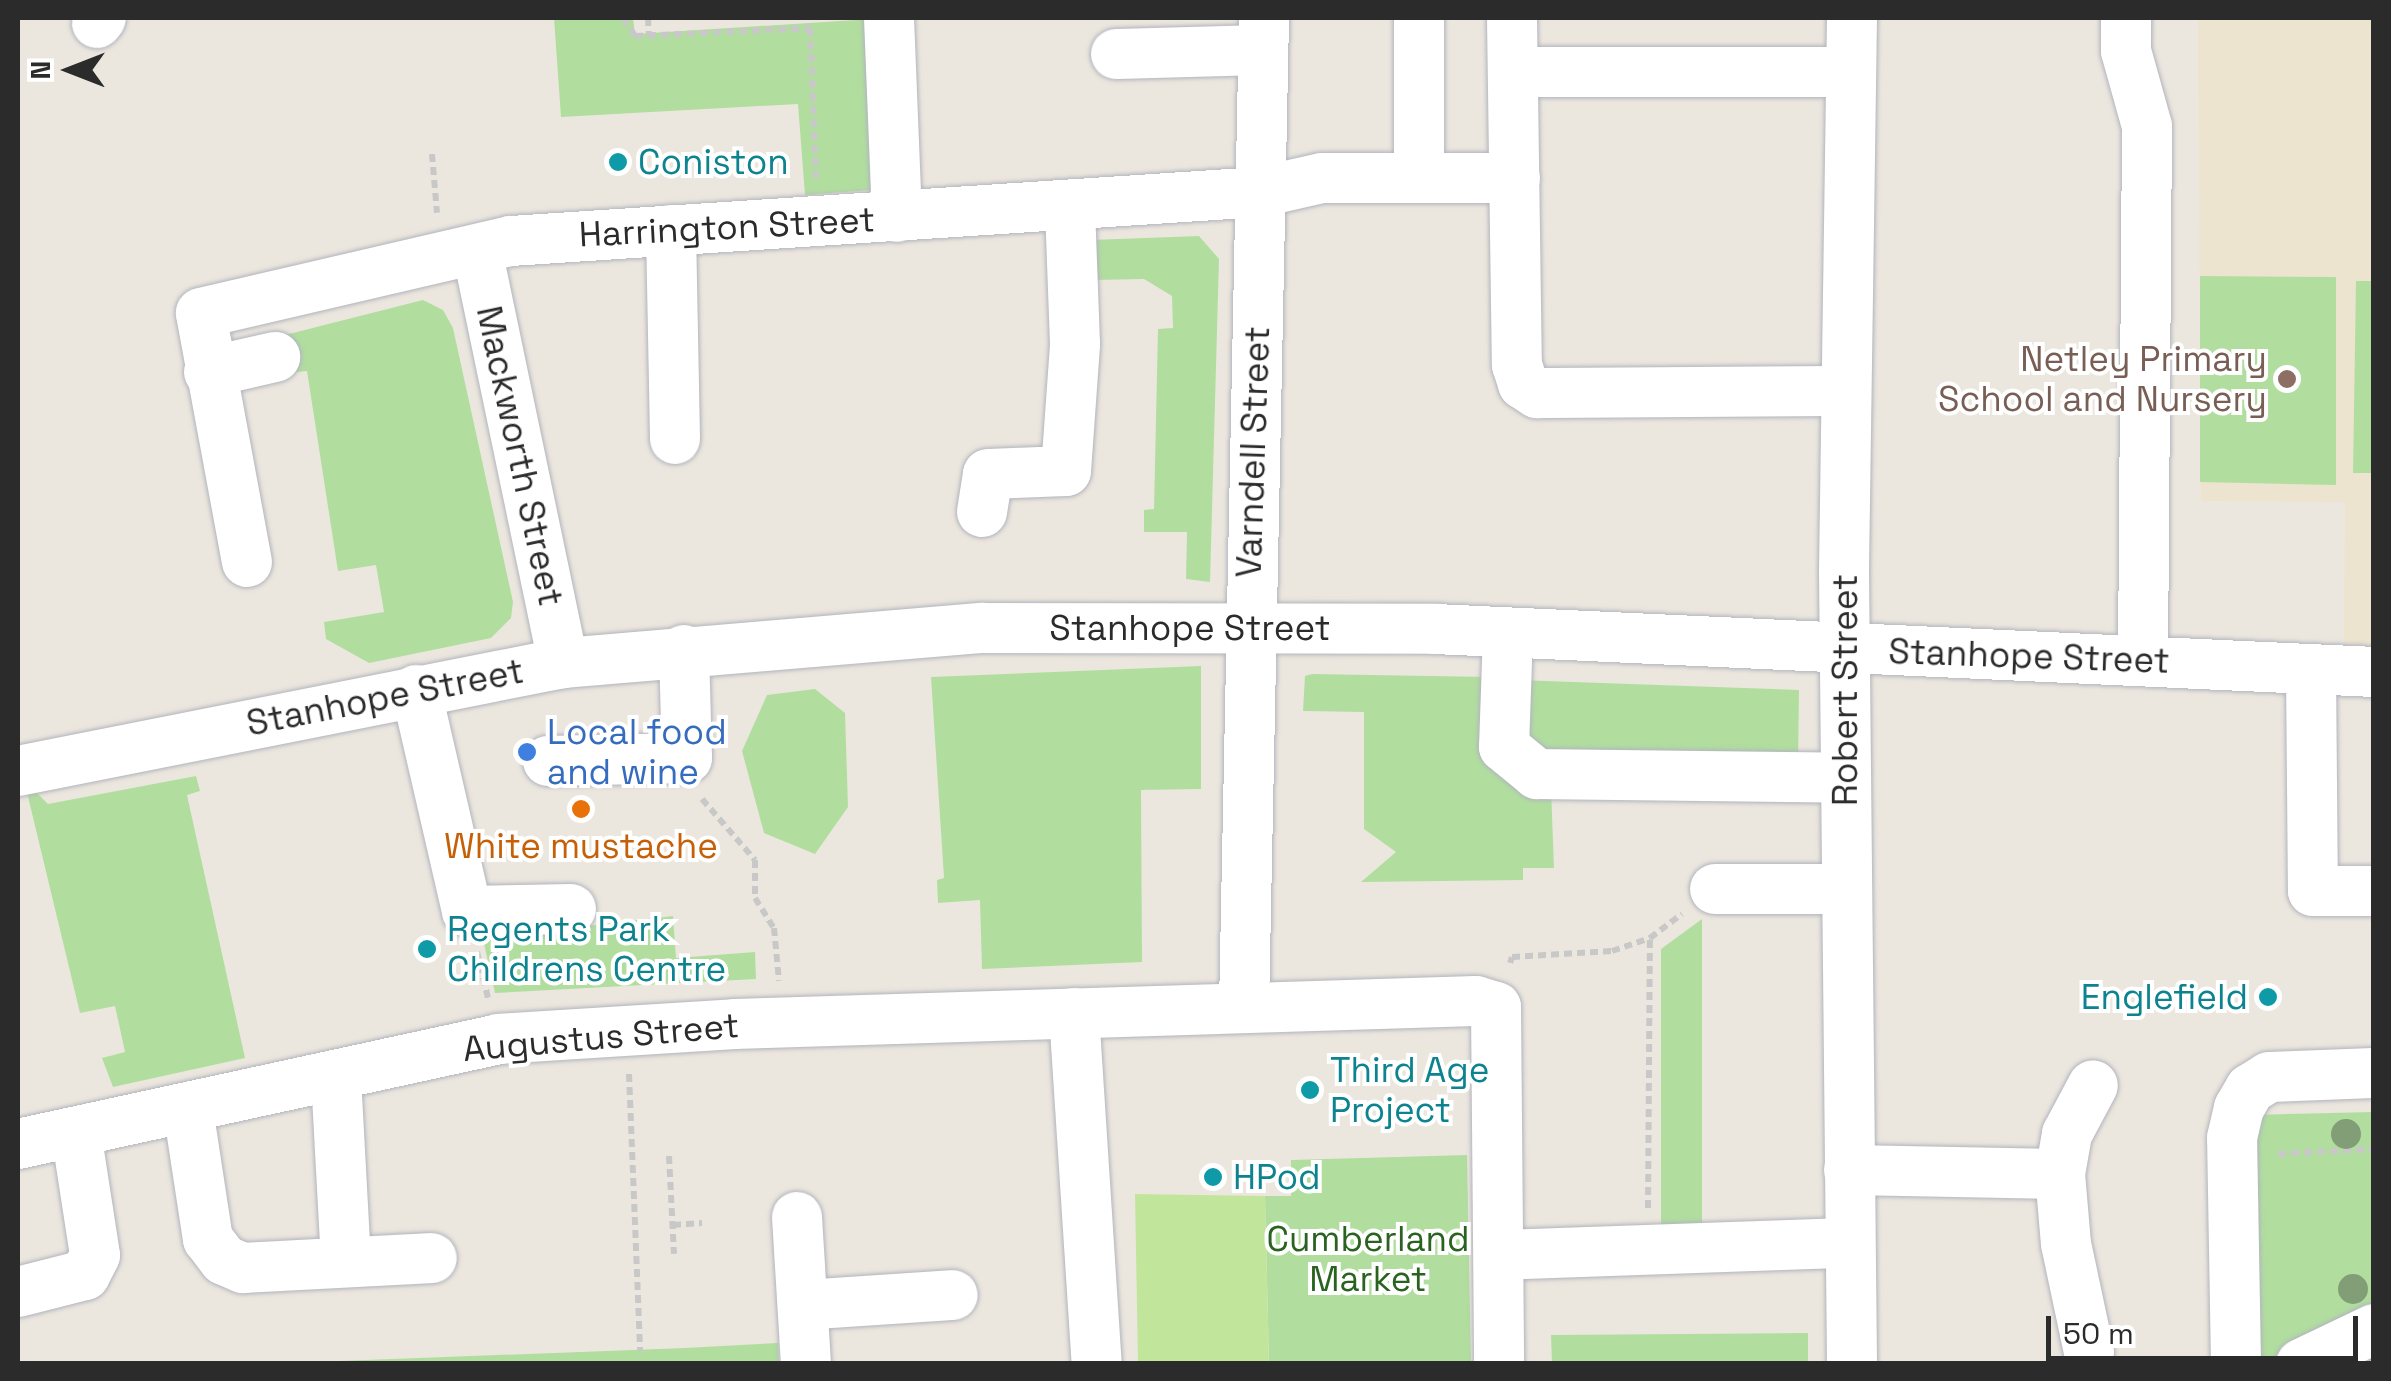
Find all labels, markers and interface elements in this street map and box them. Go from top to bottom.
north arrow [20,20,120,120]
text: N [22,61,58,79]
place label: Coniston [638,141,789,183]
marker: Coniston [607,151,629,173]
street label: Harrington Street [578,198,876,256]
street label: Mackworth Street [468,302,572,610]
street label: Varndell Street [1228,326,1278,578]
place label: Netley Primary School and Nursery [1938,338,2267,420]
marker: Netley Primary School and Nursery [2276,368,2298,390]
street label: Robert Street [1824,574,1866,806]
street label: Stanhope Street [1049,607,1331,649]
street label: Stanhope Street [1888,630,2170,682]
street label: Stanhope Street [243,650,527,744]
place label: Local food and wine [547,711,727,793]
marker: Local food and wine [516,741,538,763]
marker: White mustache [570,798,592,820]
place label: White mustache [444,825,718,867]
place label: Regents Park Childrens Centre [447,908,726,990]
marker: Regents Park Childrens Centre [416,938,438,960]
place label: Englefield [2081,976,2248,1018]
marker: Englefield [2257,986,2279,1008]
street label: Augustus Street [461,1004,741,1070]
place label: Third Age Project [1330,1049,1490,1131]
marker: Third Age Project [1299,1079,1321,1101]
place label: HPod [1233,1156,1321,1198]
marker: HPod [1202,1166,1224,1188]
park label: Cumberland Market [1266,1218,1470,1300]
scale bar [2051,1296,2364,1358]
text: 50 m [2063,1314,2134,1353]

